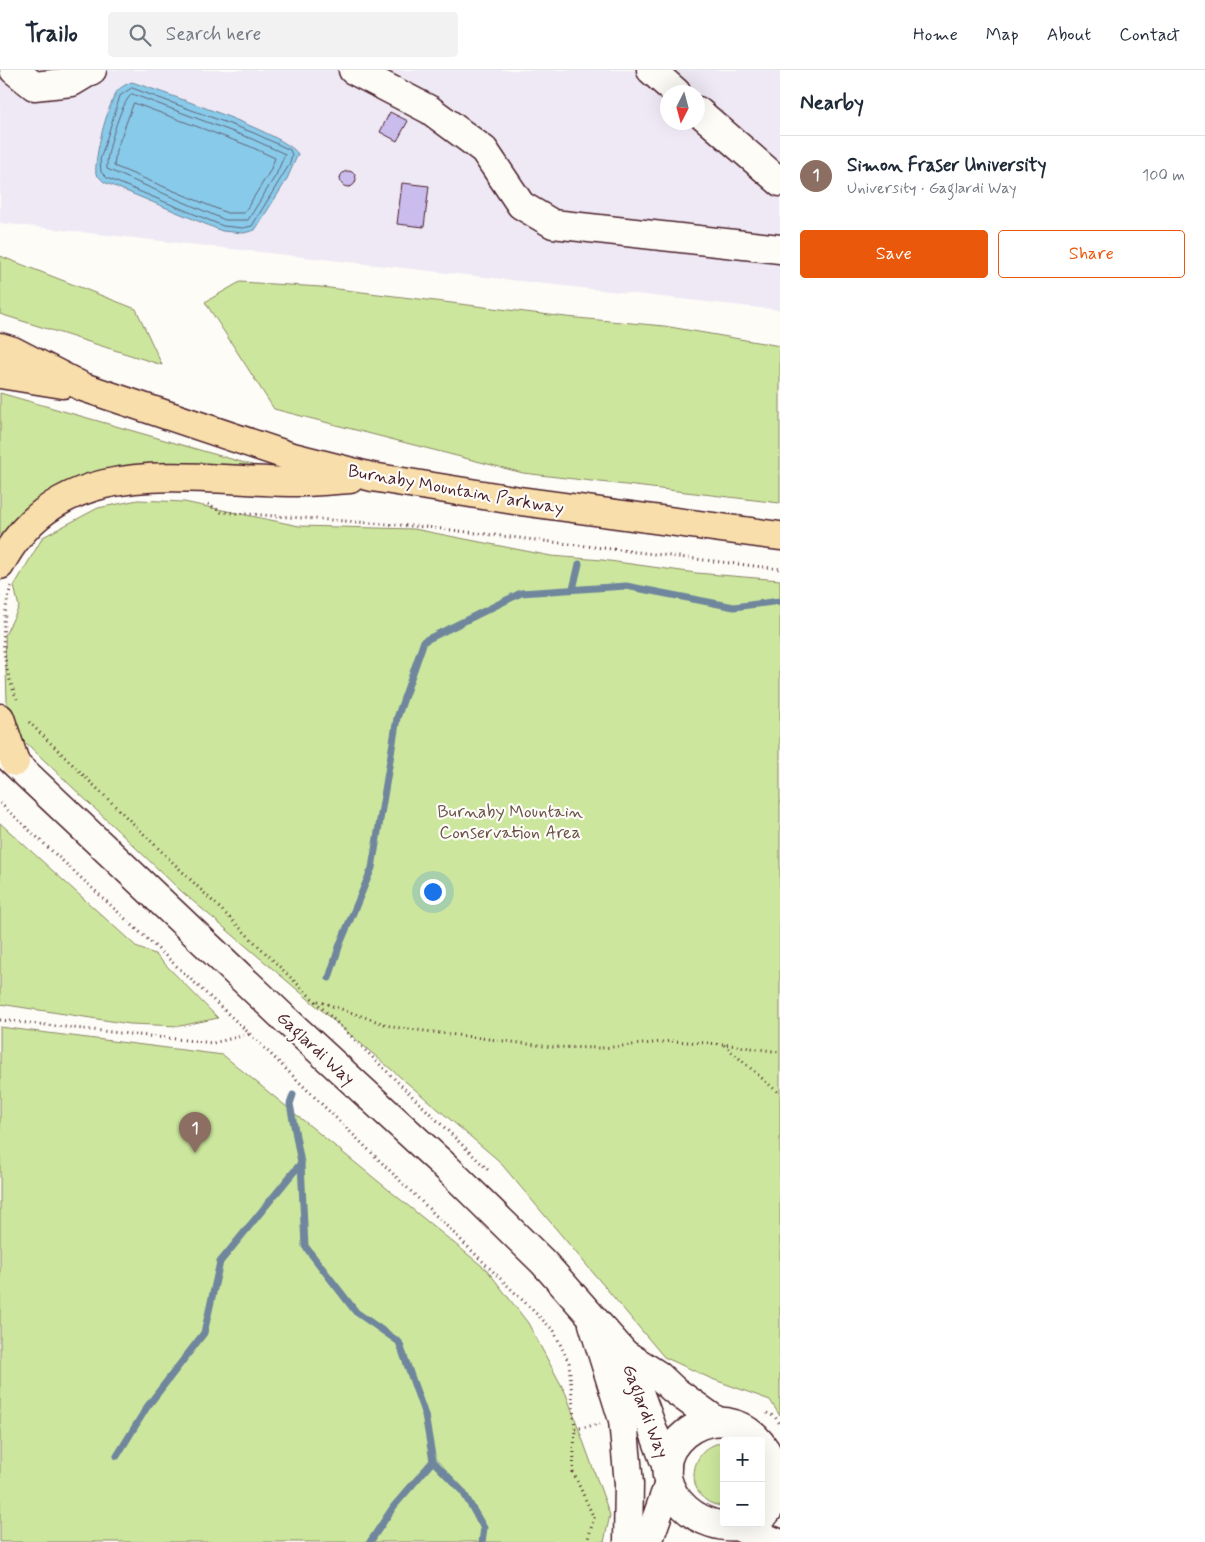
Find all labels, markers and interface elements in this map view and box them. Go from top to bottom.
search box [108,12,458,57]
text: Trailo [25,19,78,50]
icon: search [126,21,154,49]
text: Search here [166,22,261,47]
text: Home [913,23,958,47]
text: Map [986,23,1019,47]
text: About [1047,23,1091,47]
text: Contact [1119,23,1180,47]
north arrow [660,85,705,130]
text: Nearby [800,89,864,117]
text: Simon Fraser University [847,153,1047,178]
text: 1 [812,165,820,186]
text: 100 m [1142,165,1185,186]
text: University · Gaglardi Way [847,178,1017,199]
button: Save [800,230,988,278]
button: Share [998,230,1185,278]
street label: Burnaby Mountain Parkway [346,459,566,521]
park label: Burnaby Mountain Conservation Area [437,800,583,845]
your location [420,879,446,905]
street label: Gaglardi Way [270,1006,360,1093]
pin: 1 [179,1112,211,1153]
street label: Gaglardi Way [614,1361,674,1462]
map controls [720,1437,765,1527]
button: + [720,1437,765,1482]
button: − [720,1482,765,1527]

